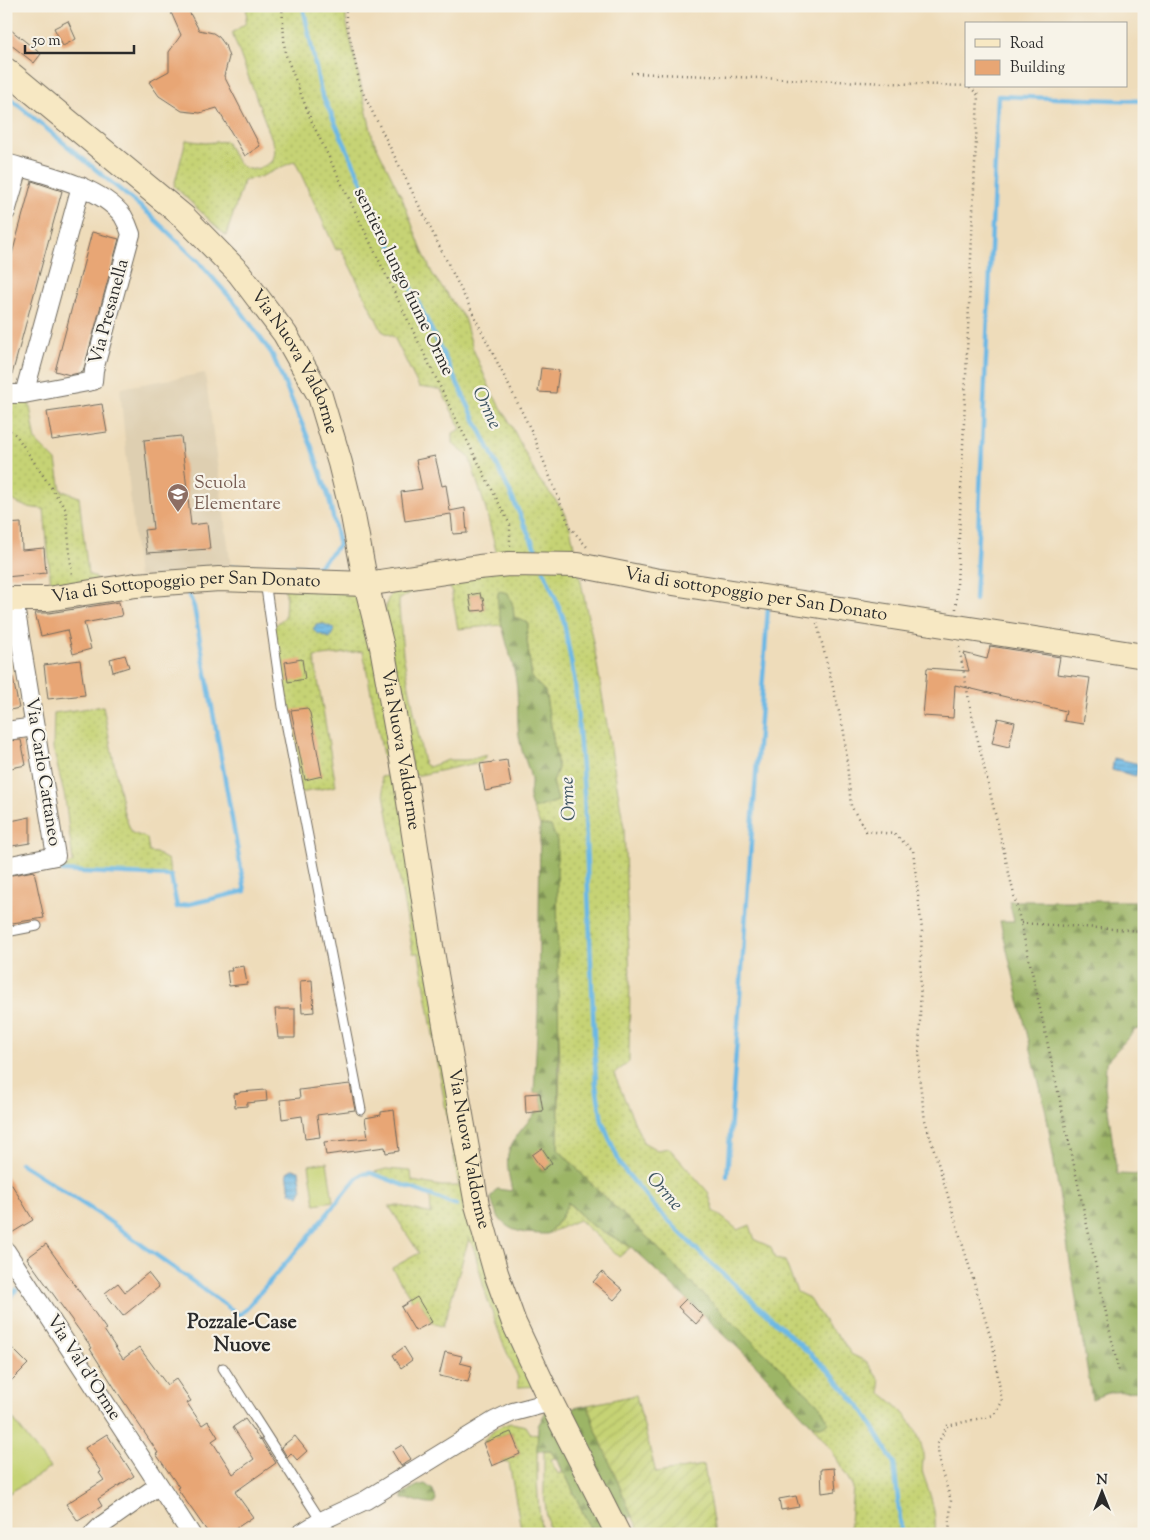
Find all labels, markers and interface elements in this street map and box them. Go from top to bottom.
scale bar [25,22,134,54]
legend [965,22,1128,88]
text: 50 m [31,31,61,52]
text: Road [1010,34,1044,55]
text: Building [1010,58,1065,79]
street label: sentiero lungo fiume Orme [346,184,460,380]
street label: Via Presanella [83,256,137,368]
street label: Via Nuova Valdorme [243,285,344,437]
water label: Orme [464,382,508,434]
place label: Scuola Elementare [194,471,281,518]
school or university icon: Scuola Elementare [166,482,190,513]
street label: Via di sottopoggio per San Donato [622,561,889,629]
street label: Via di Sottopoggio per San Donato [50,566,321,611]
street label: Via Nuova Valdorme [373,667,426,832]
street label: Via Carlo Cattaneo [17,696,67,848]
water label: Orme [554,776,584,822]
street label: Via Nuova Valdorme [440,1067,496,1232]
water label: Orme [639,1166,689,1218]
district label: Pozzale-Case Nuove [187,1309,297,1361]
street label: Via Val d'Orme [39,1310,127,1426]
north arrow [1078,1468,1128,1518]
text: N [1096,1471,1108,1491]

